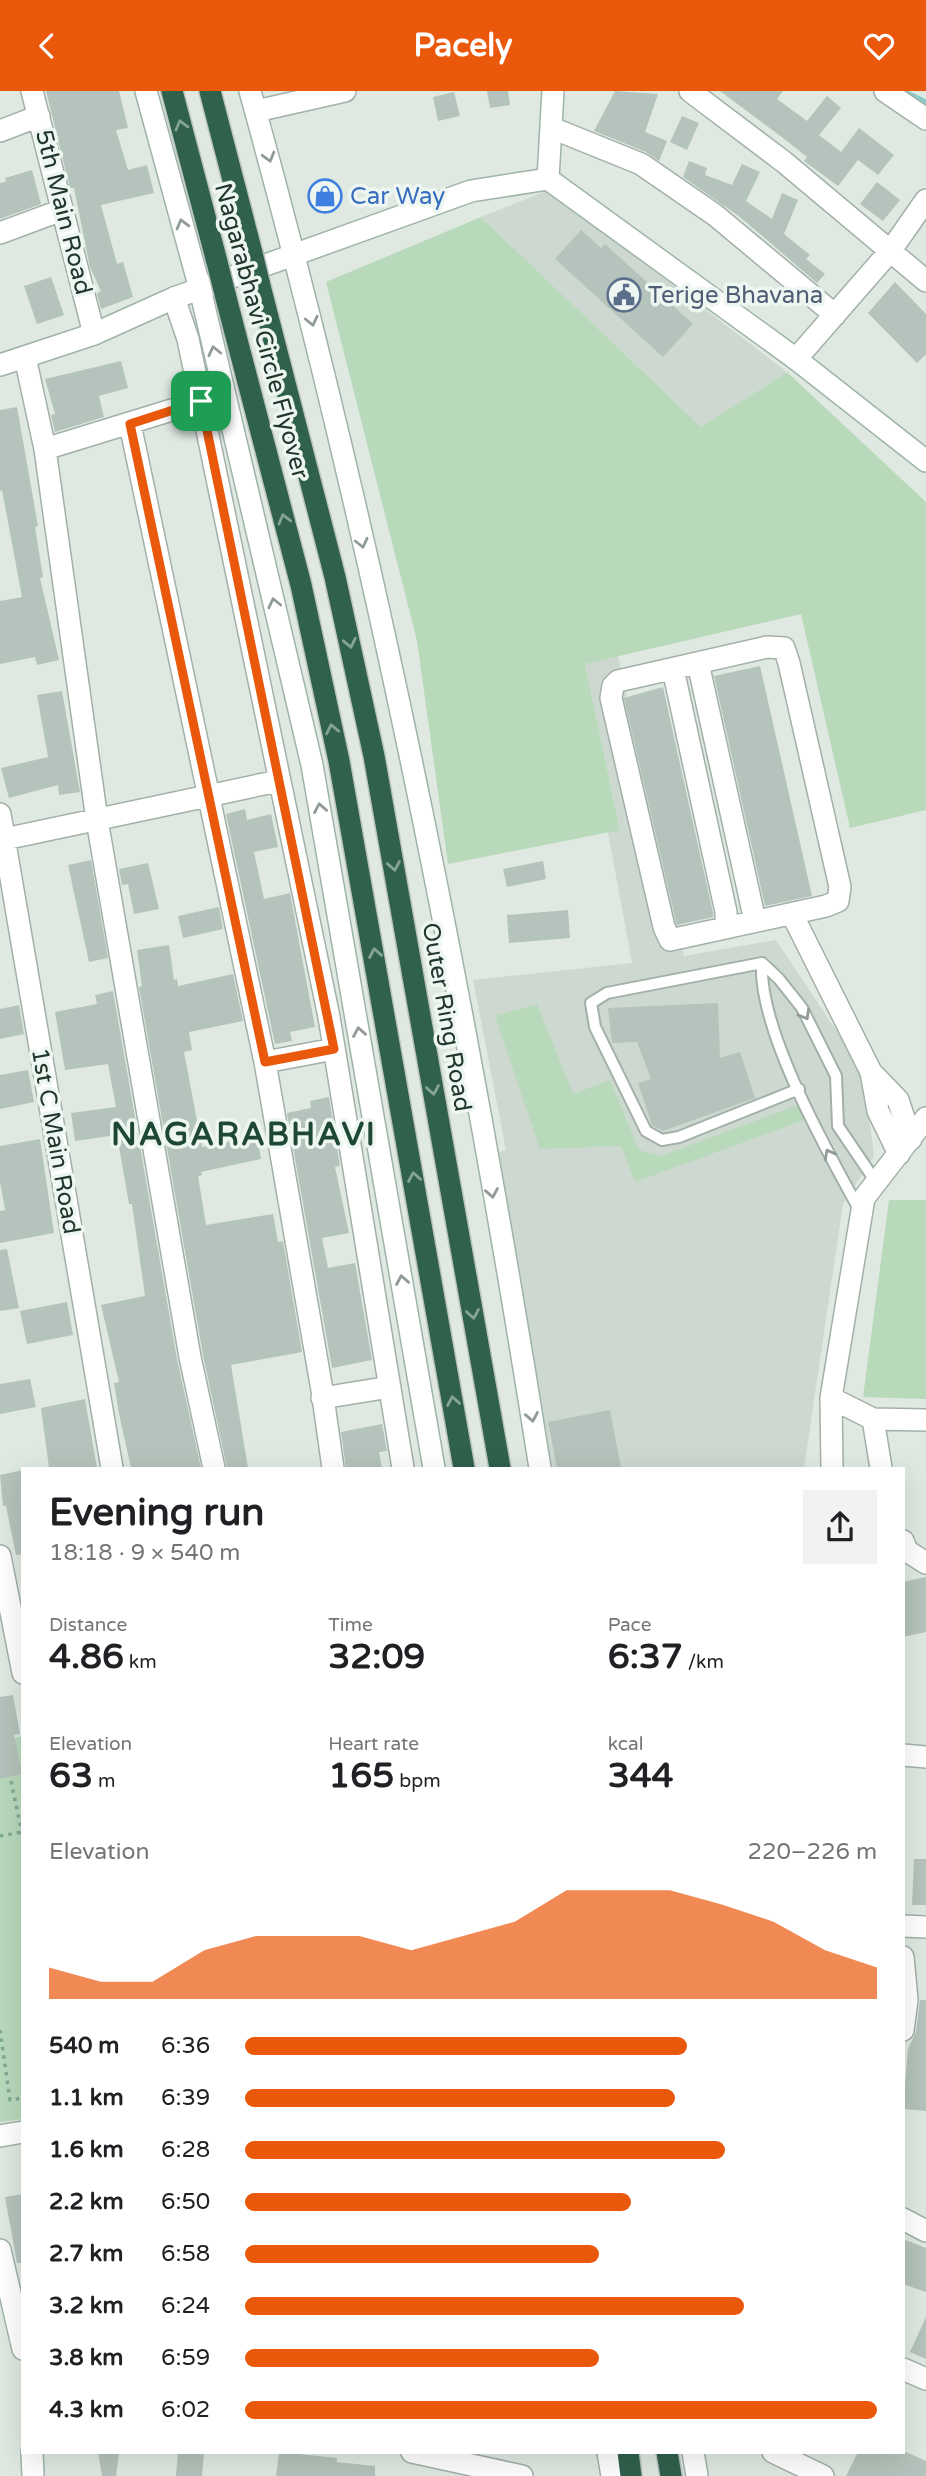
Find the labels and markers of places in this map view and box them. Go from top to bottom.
shop icon: Car Way [306,177,344,215]
place label: Car Way [350,182,445,211]
public building icon: Terige Bhavana [605,276,643,314]
place label: Terige Bhavana [648,281,823,310]
pin [171,371,231,431]

